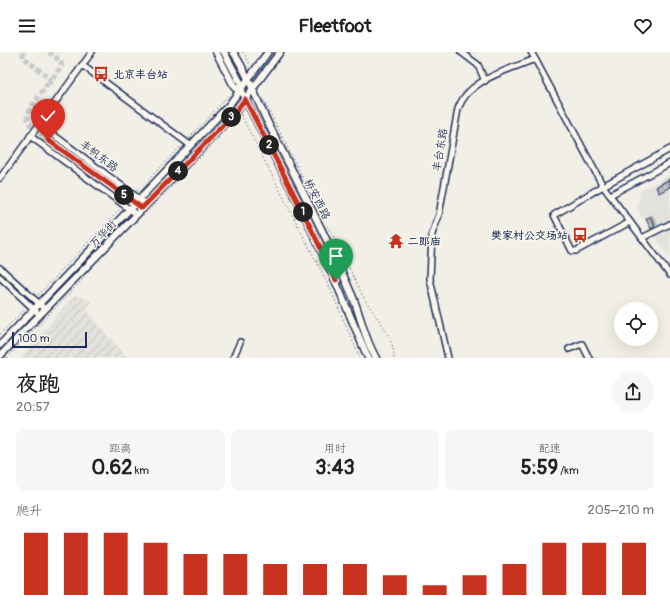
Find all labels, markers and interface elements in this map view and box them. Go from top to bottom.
icon: menu [16,15,38,37]
text: Fleetfoot [299,15,371,38]
icon: heart [632,15,654,37]
bus stop icon: 北京丰台站 [92,65,110,83]
place label: 北京丰台站 [113,68,168,81]
pin [31,99,65,140]
icon: check [37,105,59,127]
pin: 3 [221,107,241,127]
text: 3 [228,110,234,123]
street label: 丰台东路 [430,127,450,173]
pin: 2 [259,135,279,155]
street label: 丰帆东路 [78,138,120,174]
text: 2 [266,138,272,151]
pin: 4 [168,161,188,181]
text: 4 [175,164,181,177]
street label: 桥安西路 [301,176,333,222]
pin: 5 [114,185,134,205]
text: 5 [121,188,127,201]
pin: 1 [293,202,313,222]
text: 1 [301,205,305,218]
street label: 万华街 [87,217,120,250]
bus stop icon: 樊家村公交场站 [571,226,589,244]
place label: 樊家村公交场站 [491,229,568,242]
temple icon: 二郎庙 [387,232,405,250]
place label: 二郎庙 [408,235,441,248]
pin [319,239,353,280]
icon: arrive [325,245,347,267]
map controls [614,302,658,346]
button: locate [614,302,658,346]
scale bar [12,330,87,349]
text: 100 m [18,332,49,345]
text: 夜跑 [16,370,60,398]
button: share [612,371,654,413]
text: 20:57 [16,399,50,415]
text: 距离 [109,442,131,455]
text: 用时 [324,442,346,455]
text: 配速 [539,442,561,455]
text: 0.62 [92,455,132,480]
text: 3:43 [315,455,355,480]
text: 5:59 [521,455,558,480]
text: km [132,464,149,477]
text: /km [558,464,579,477]
text: 205–210 m [588,502,654,518]
text: 爬升 [16,503,42,519]

